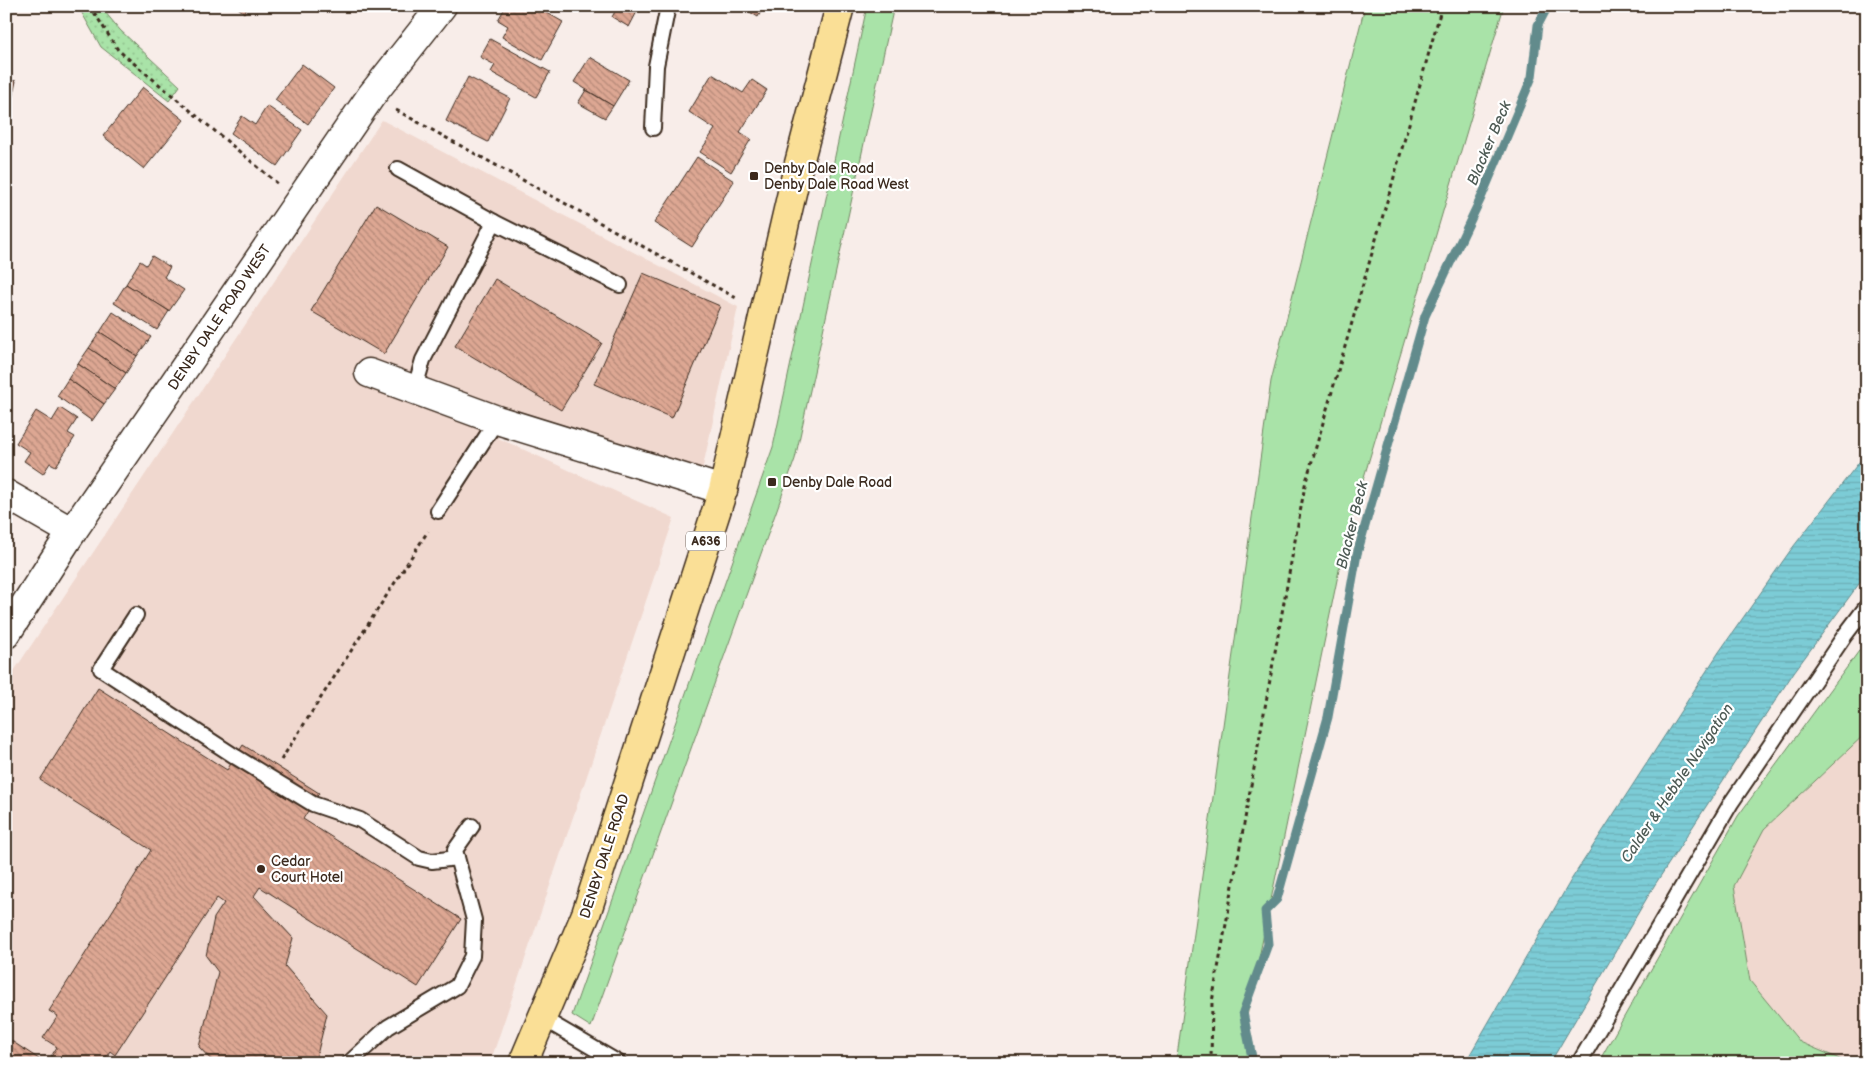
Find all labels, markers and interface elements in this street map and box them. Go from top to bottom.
water label: Blacker Beck [1463,98,1516,188]
place label: Denby Dale Road Denby Dale Road West [764,160,910,193]
marker: Denby Dale Road Denby Dale Road West [748,170,760,182]
street label: DENBY DALE ROAD WEST [164,241,275,393]
place label: Denby Dale Road [782,474,892,491]
marker: Denby Dale Road [766,476,778,488]
water label: Blacker Beck [1332,479,1373,571]
road number: A636 [686,532,726,550]
water label: Calder & Hebble Navigation [1617,700,1738,867]
street label: DENBY DALE ROAD [576,792,633,921]
place label: Cedar Court Hotel [271,853,343,886]
marker: Cedar Court Hotel [255,863,267,875]

